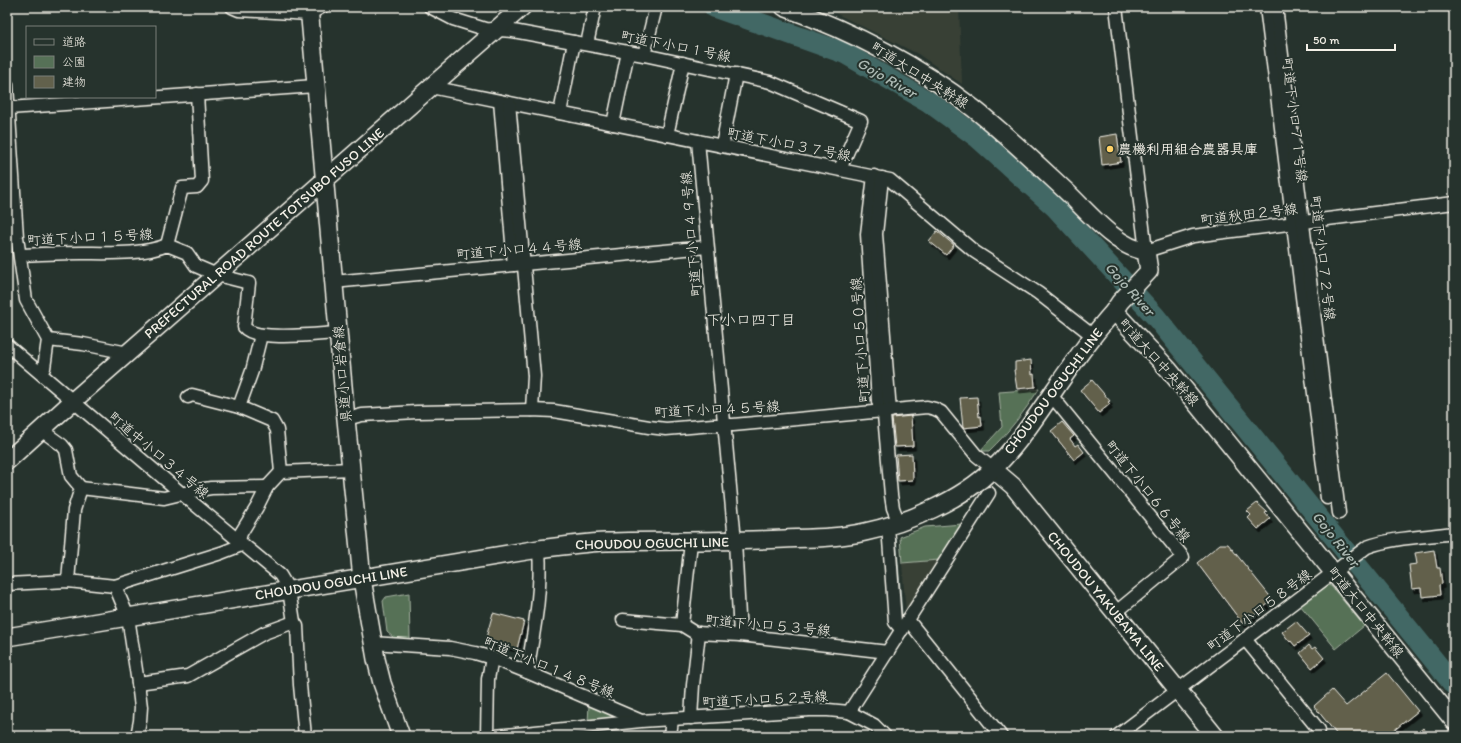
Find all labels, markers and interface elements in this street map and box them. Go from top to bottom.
legend [26,26,156,98]
scale bar [1307,26,1395,52]
street label: 町道下小口１号線 [619,27,732,66]
text: 50 m [1313,33,1339,47]
text: 道路 [62,35,86,49]
street label: 町道大口中央幹線 [868,39,972,112]
water label: Gojo River [854,54,922,103]
text: 公園 [62,55,86,69]
street label: 町道下小口７１号線 [1278,56,1311,184]
text: 建物 [62,75,86,89]
street label: PREFECTURAL ROAD ROUTE TOTSUBO FUSO LINE [141,124,388,342]
street label: 町道下小口３７号線 [725,124,852,165]
place label: 農機利用組合農器具庫 [1118,141,1258,158]
marker: 農機利用組合農器具庫 [1105,144,1115,154]
street label: 町道下小口４９号線 [678,170,705,297]
street label: 町道下小口７２号線 [1306,194,1339,322]
street label: 町道秋田２号線 [1199,200,1299,229]
street label: 町道下小口１５号線 [27,226,153,249]
street label: 町道下小口４４号線 [456,236,583,263]
water label: Gojo River [1101,258,1160,321]
street label: 町道下小口５０号線 [848,277,873,403]
district label: 下小口四丁目 [706,311,796,329]
street label: 町道大口中央幹線 [1115,315,1202,410]
street label: 県道小口岩倉線 [330,324,355,424]
street label: CHOUDOU OGUCHI LINE [1000,325,1107,458]
street label: 町道下小口４５号線 [654,398,780,421]
street label: 町道中小口３４号線 [105,408,212,502]
street label: 町道下小口６６号線 [1101,437,1194,546]
water label: Gojo River [1308,508,1365,572]
street label: CHOUDOU YAKUBAMA LINE [1044,528,1168,675]
street label: CHOUDOU OGUCHI LINE [575,534,729,553]
street label: CHOUDOU OGUCHI LINE [254,563,409,604]
street label: 町道大口中央幹線 [1324,563,1407,661]
street label: 町道下小口５８号線 [1204,566,1315,655]
street label: 町道下小口５３号線 [704,612,831,639]
street label: 町道下小口１４８号線 [481,633,617,702]
street label: 町道下小口５２号線 [702,688,828,711]

